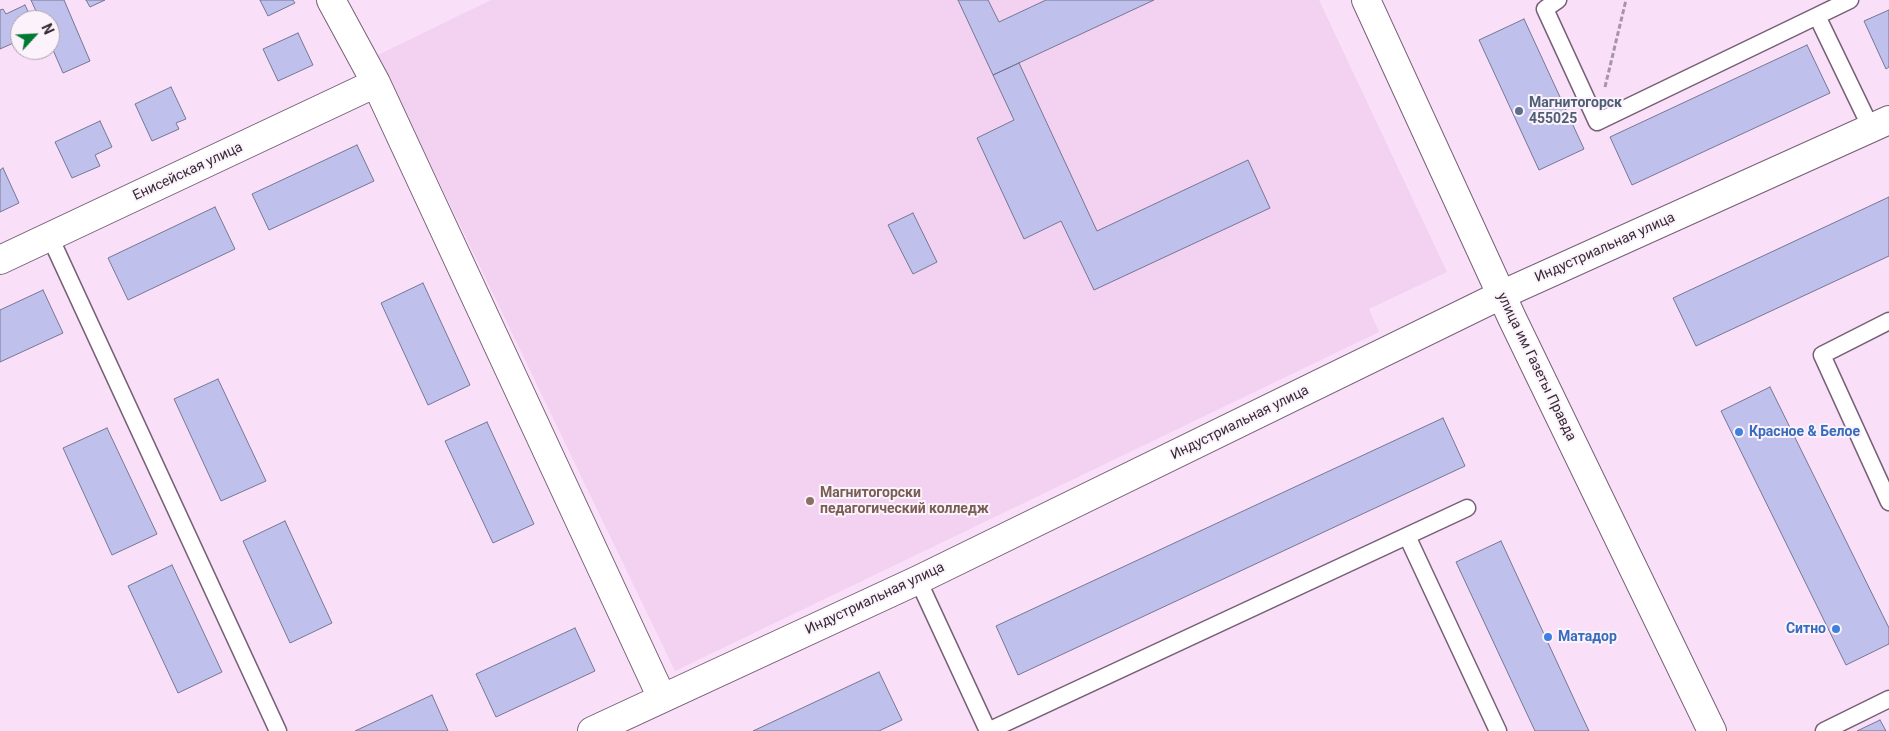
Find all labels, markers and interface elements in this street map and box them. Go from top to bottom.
north arrow [10,10,60,60]
text: N [38,21,57,37]
place label: Магнитогорск 455025 [1529,95,1622,128]
marker: Магнитогорск 455025 [1513,105,1525,117]
street label: Енисейская улица [131,139,245,205]
street label: Индустриальная улица [1532,209,1678,287]
street label: улица им Газеты Правда [1493,290,1579,444]
street label: Индустриальная улица [1168,382,1312,464]
place label: Красное & Белое [1749,424,1860,440]
marker: Красное & Белое [1733,426,1745,438]
place label: Магнитогорски педагогический колледж [820,485,989,518]
marker: Магнитогорски педагогический колледж [804,495,816,507]
street label: Индустриальная улица [803,559,947,639]
place label: Ситно [1786,621,1826,637]
marker: Ситно [1830,623,1842,635]
place label: Матадор [1558,629,1617,645]
marker: Матадор [1542,631,1554,643]

